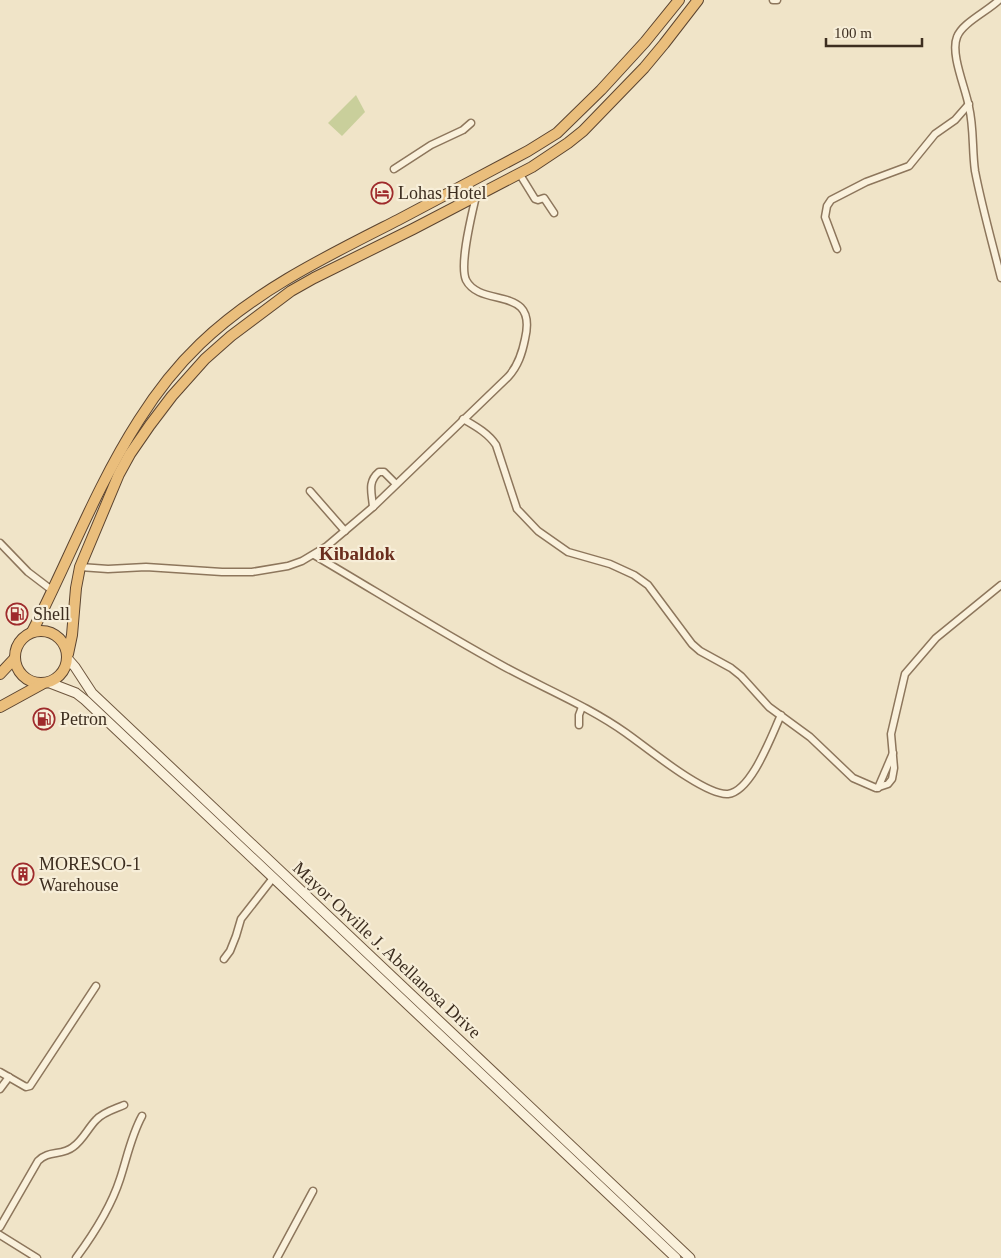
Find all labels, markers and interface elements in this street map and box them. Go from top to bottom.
scale bar [826,15,922,47]
text: 100 m [834,25,872,41]
hotel icon: Lohas Hotel [370,181,394,205]
place label: Lohas Hotel [398,183,486,203]
district label: Kibaldok [319,543,395,564]
fuel station icon: Shell [5,602,29,626]
place label: Shell [33,604,70,624]
fuel station icon: Petron [32,707,56,731]
place label: Petron [60,709,107,729]
place label: MORESCO-1 Warehouse [39,854,141,895]
street label: Mayor Orville J. Abellanosa Drive [289,858,485,1042]
building icon: MORESCO-1 Warehouse [11,862,35,886]

